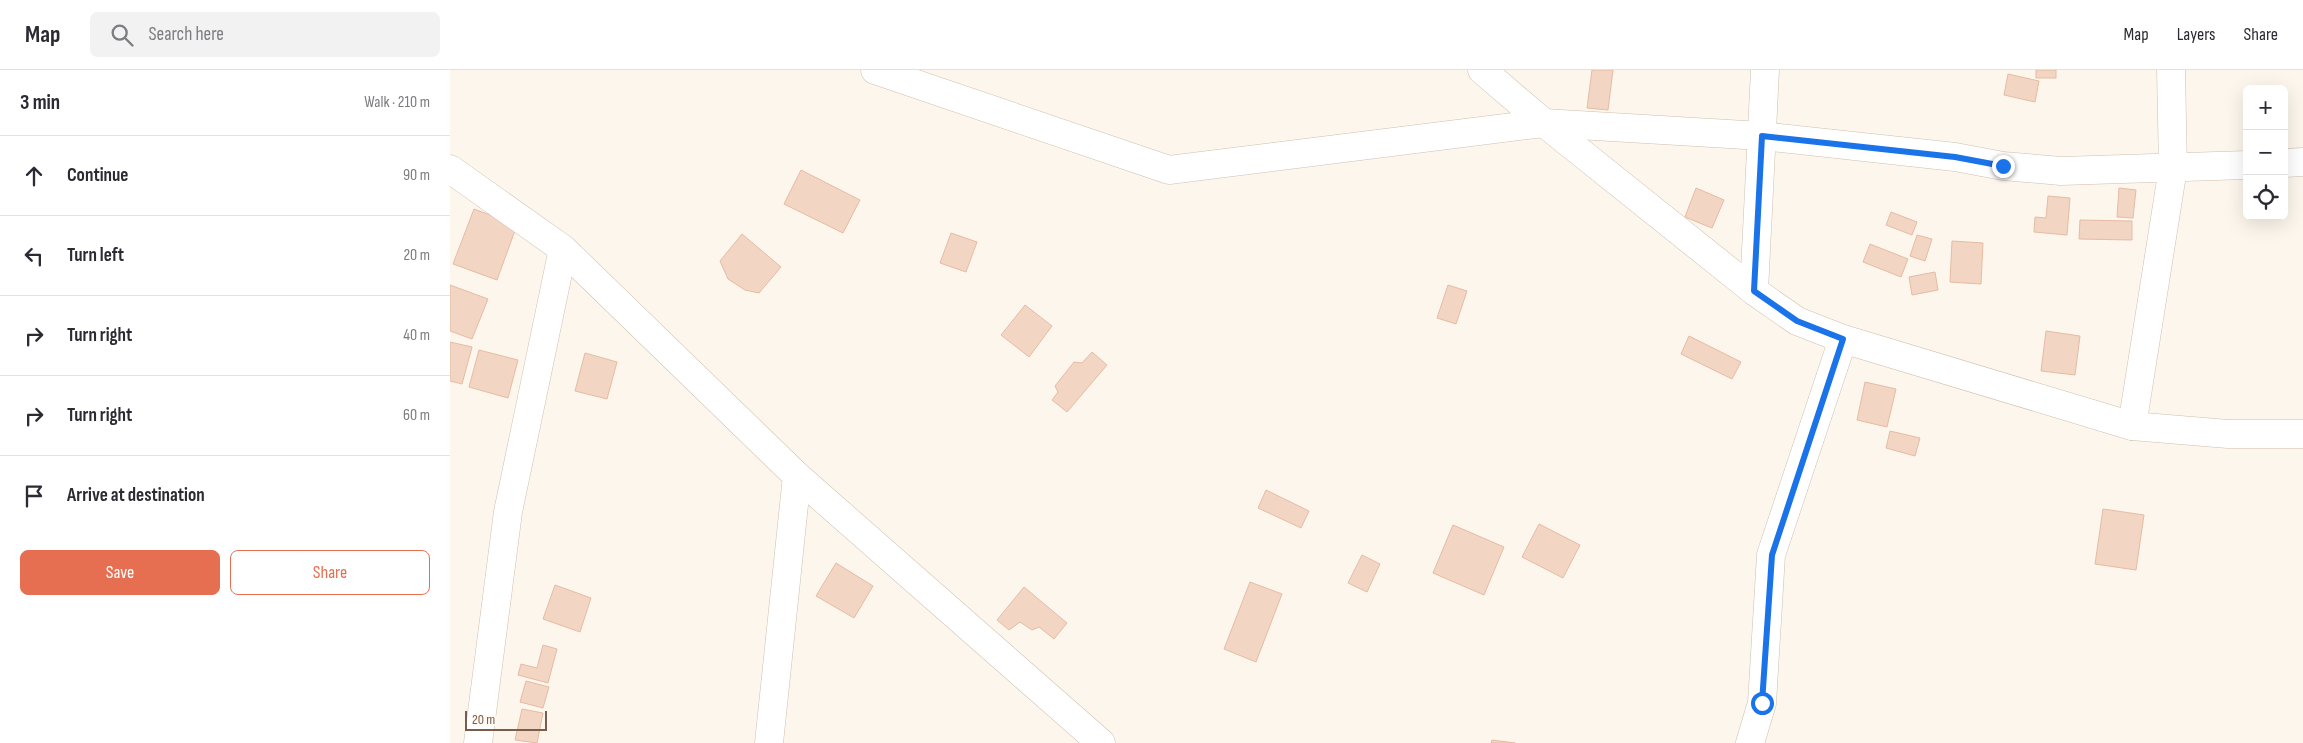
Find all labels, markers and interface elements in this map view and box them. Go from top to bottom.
search box [90,12,440,57]
text: Map [25,20,60,49]
icon: search [108,21,136,49]
text: Search here [148,23,224,46]
text: Map [2124,24,2149,45]
text: Layers [2177,24,2216,45]
text: Share [2244,24,2278,45]
map controls [2243,85,2288,220]
button: + [2243,85,2288,130]
text: 3 min [20,90,60,115]
text: Walk · 210 m [364,93,430,112]
button: − [2243,130,2288,175]
route end [1992,155,2015,178]
icon: ahead [20,162,48,190]
text: Continue [67,164,128,187]
text: 90 m [403,166,430,185]
button: locate [2243,175,2288,220]
icon: left [20,242,48,270]
text: Turn left [67,244,124,267]
text: 20 m [403,246,430,265]
icon: right [20,322,48,350]
text: Turn right [67,324,132,347]
text: 40 m [403,326,430,345]
icon: right [20,402,48,430]
text: Turn right [67,404,132,427]
text: 60 m [403,406,430,425]
icon: arrive [20,482,48,510]
text: Arrive at destination [67,484,205,507]
button: Save [20,550,220,595]
button: Share [230,550,430,595]
route start [1751,692,1774,715]
scale bar [465,708,548,731]
text: 20 m [472,711,495,728]

